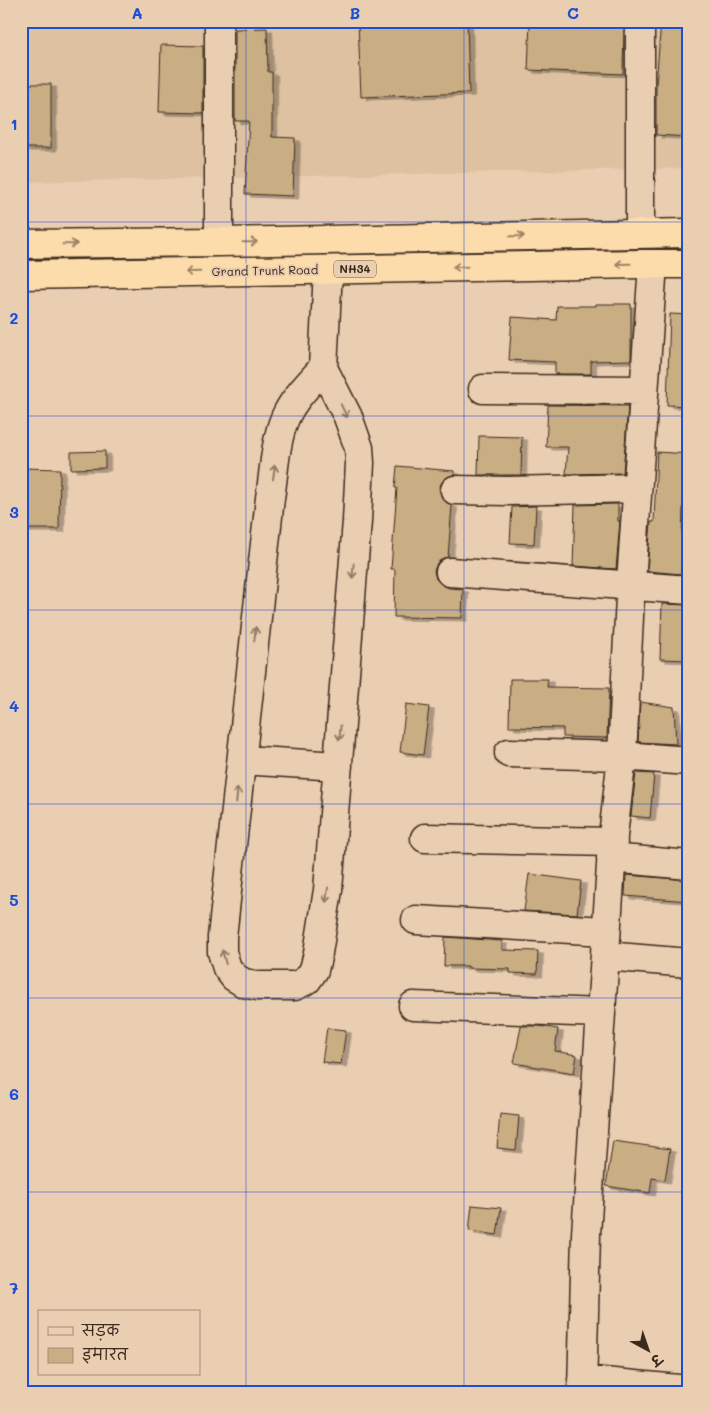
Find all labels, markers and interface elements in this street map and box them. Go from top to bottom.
text: A [131,2,143,23]
text: B [350,2,360,23]
text: C [567,2,579,23]
text: 1 [10,113,18,134]
one-way arrow [509,231,525,241]
one-way arrow [242,237,258,246]
one-way arrow [62,239,78,249]
one-way arrow [615,259,631,269]
road number: NH34 [334,260,376,278]
street label: Grand Trunk Road [212,261,319,279]
one-way arrow [452,262,468,272]
one-way arrow [185,267,201,277]
text: 2 [10,307,19,328]
one-way arrow [340,403,350,418]
one-way arrow [269,465,279,481]
text: 3 [9,501,19,522]
one-way arrow [348,563,358,579]
one-way arrow [250,626,260,642]
text: 4 [9,695,19,716]
one-way arrow [336,725,345,741]
one-way arrow [232,788,242,804]
one-way arrow [322,886,332,902]
text: 5 [9,889,19,910]
one-way arrow [219,949,228,965]
text: 6 [9,1083,19,1104]
text: 7 [10,1277,19,1298]
legend [38,1310,200,1376]
text: सड़क [81,1320,120,1341]
north arrow [622,1326,672,1376]
text: इमारत [82,1344,129,1364]
text: उ [646,1349,668,1372]

